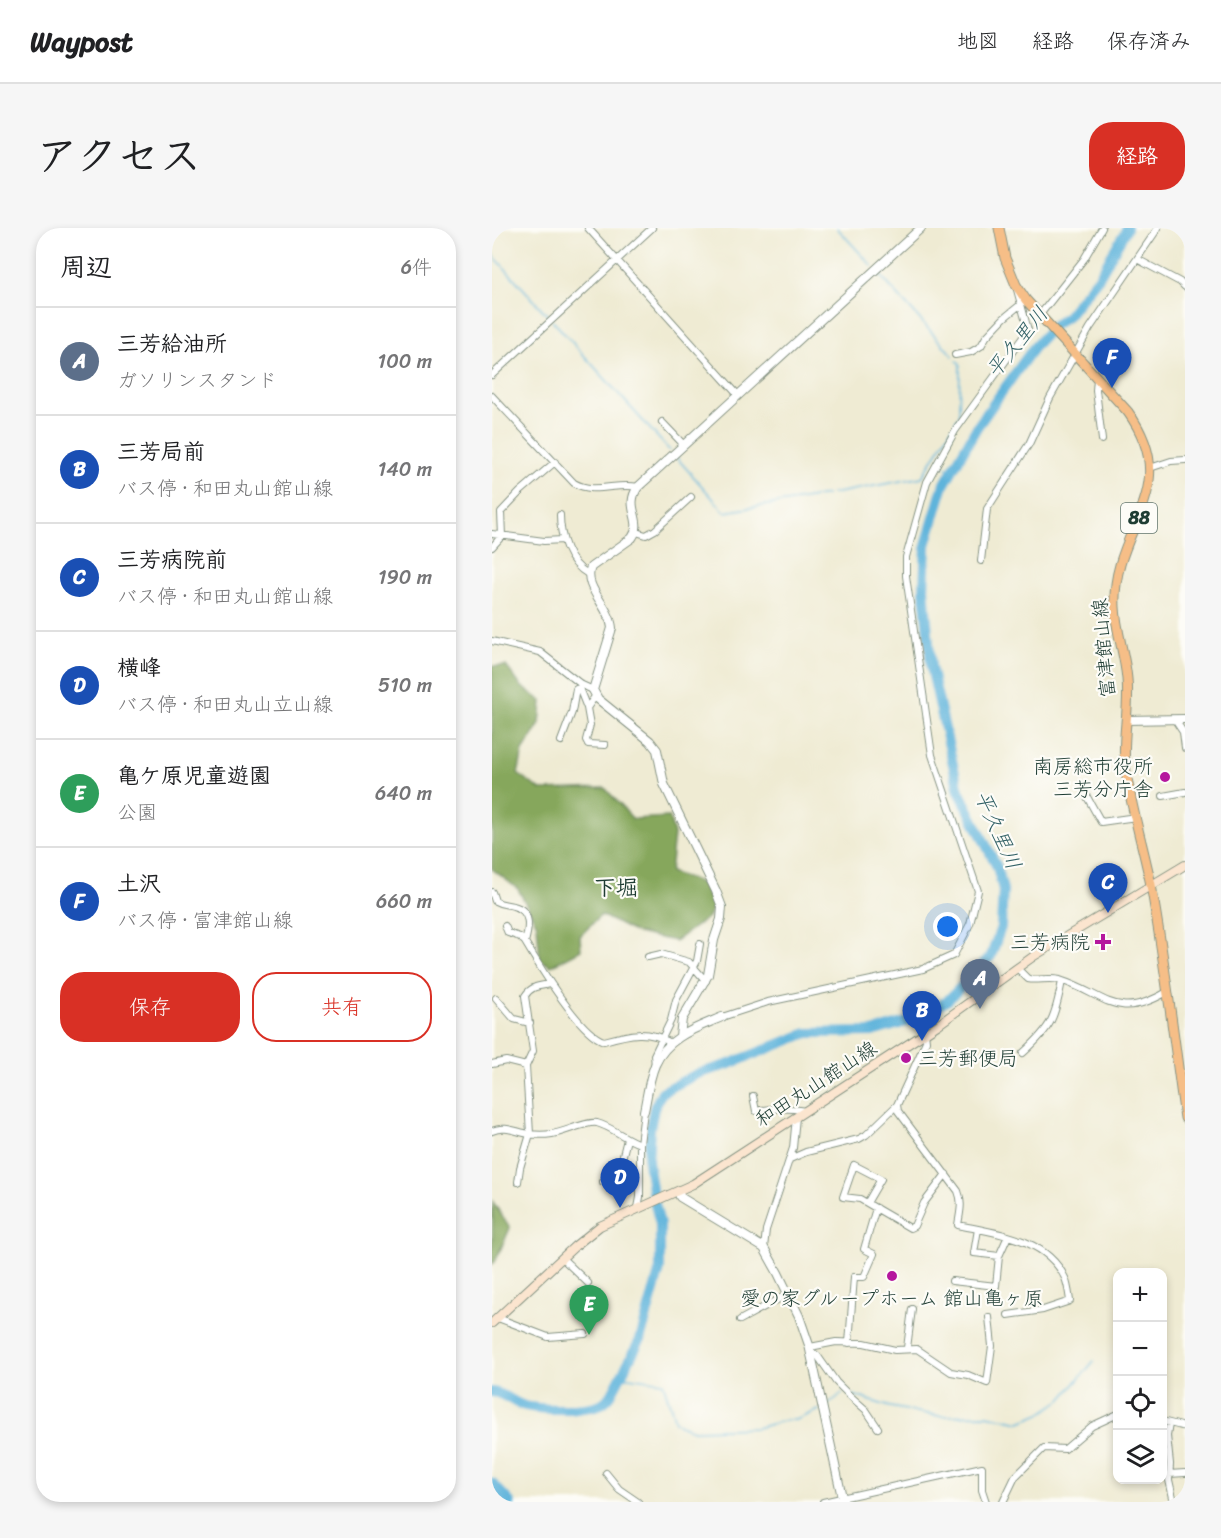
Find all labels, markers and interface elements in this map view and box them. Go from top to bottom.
text: Waypost [30,17,133,66]
text: 地図 [957,22,999,60]
text: 経路 [1032,22,1074,60]
text: 保存済み [1107,22,1191,60]
text: アクセス [36,119,201,193]
button: 経路 [1089,122,1185,190]
text: 周辺 [60,244,112,290]
text: 6件 [401,250,432,285]
water label: 平久里川 [976,297,1058,387]
text: 三芳給油所 [117,324,227,363]
pin: F [1092,338,1132,388]
text: A [73,344,86,379]
text: 100 m [378,344,432,379]
text: ガソリンスタンド [117,363,277,398]
text: 三芳局前 [117,432,205,471]
text: B [73,452,86,487]
text: 140 m [378,452,432,487]
text: バス停 · 和田丸山館山線 [117,471,333,506]
road number: 88 [1121,503,1157,533]
text: 三芳病院前 [117,540,227,579]
text: C [73,560,86,595]
text: 190 m [378,560,432,595]
text: バス停 · 和田丸山館山線 [117,579,333,614]
street label: 富津館山線 [1082,597,1126,699]
text: 横峰 [117,648,161,687]
text: D [74,668,85,703]
text: 510 m [378,668,432,703]
text: バス停 · 和田丸山立山線 [117,687,333,722]
place label: 南房総市役所 三芳分庁舎 [1033,749,1153,807]
text: 亀ケ原児童遊園 [117,756,271,795]
marker: 南房総市役所 三芳分庁舎 [1158,770,1172,784]
text: E [74,776,85,811]
text: 640 m [375,776,432,811]
water label: 平久里川 [964,784,1032,876]
text: 公園 [117,795,157,830]
text: 土沢 [117,864,161,903]
pin: C [1088,864,1128,913]
district label: 下堀 [594,868,638,907]
text: F [74,884,85,919]
text: 660 m [376,884,432,919]
text: バス停 · 富津館山線 [117,903,293,938]
your location [933,912,962,941]
place label: 三芳病院 [1010,925,1090,960]
marker: 三芳病院 [1094,933,1112,951]
pin: A [960,960,1000,1009]
button: 保存 [60,972,240,1042]
button: 共有 [252,972,432,1042]
pin: B [902,992,942,1041]
street label: 和田丸山館山線 [748,1031,884,1137]
place label: 三芳郵便局 [918,1041,1018,1076]
marker: 三芳郵便局 [899,1051,913,1065]
pin: D [600,1158,640,1208]
map controls [1113,1268,1167,1484]
button: + [1113,1268,1167,1322]
marker: 愛の家グループホーム 館山亀ヶ原 [885,1269,899,1283]
place label: 愛の家グループホーム 館山亀ヶ原 [741,1281,1043,1316]
pin: E [570,1286,608,1335]
button: − [1113,1322,1167,1376]
button: locate [1113,1376,1167,1430]
button: layers [1113,1430,1167,1484]

